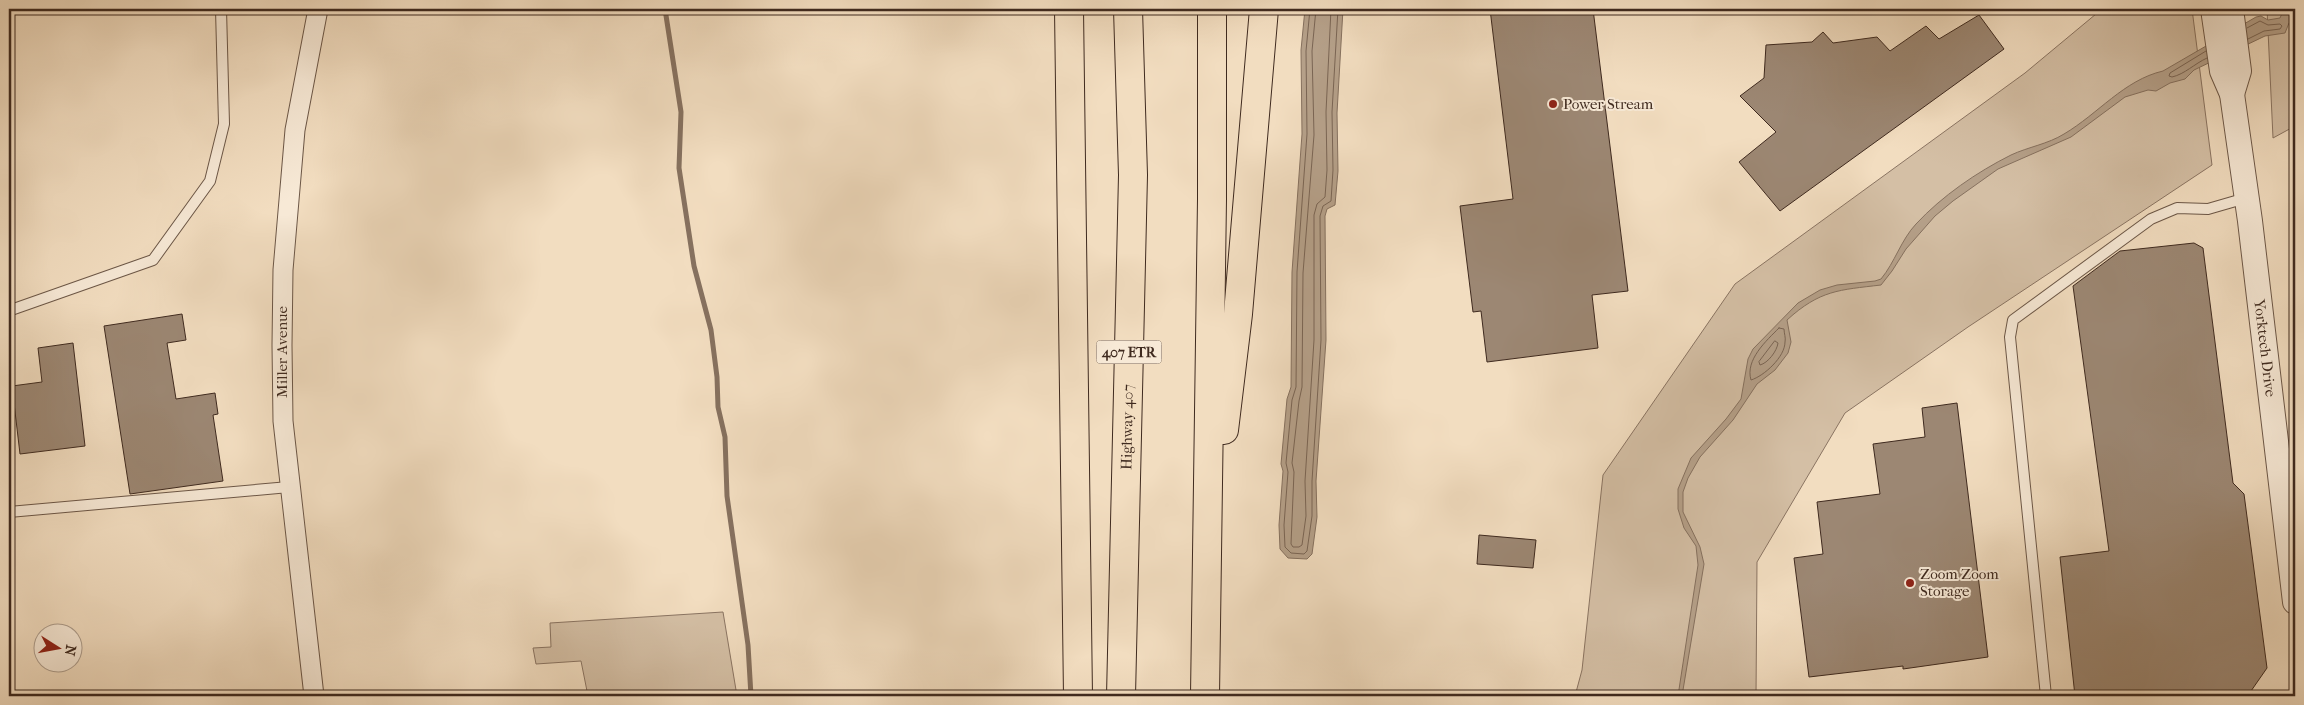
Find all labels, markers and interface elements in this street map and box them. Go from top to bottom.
place label: Power Stream [1563,95,1654,113]
marker: Power Stream [1547,98,1559,110]
street label: Yorktech Drive [2250,297,2280,398]
street label: Miller Avenue [273,306,291,398]
road number: 407 ETR [1096,341,1162,364]
street label: Highway 407 [1117,384,1137,470]
place label: Zoom Zoom Storage [1920,565,1999,600]
marker: Zoom Zoom Storage [1904,577,1916,589]
north arrow [32,622,82,672]
text: N [61,644,80,658]

